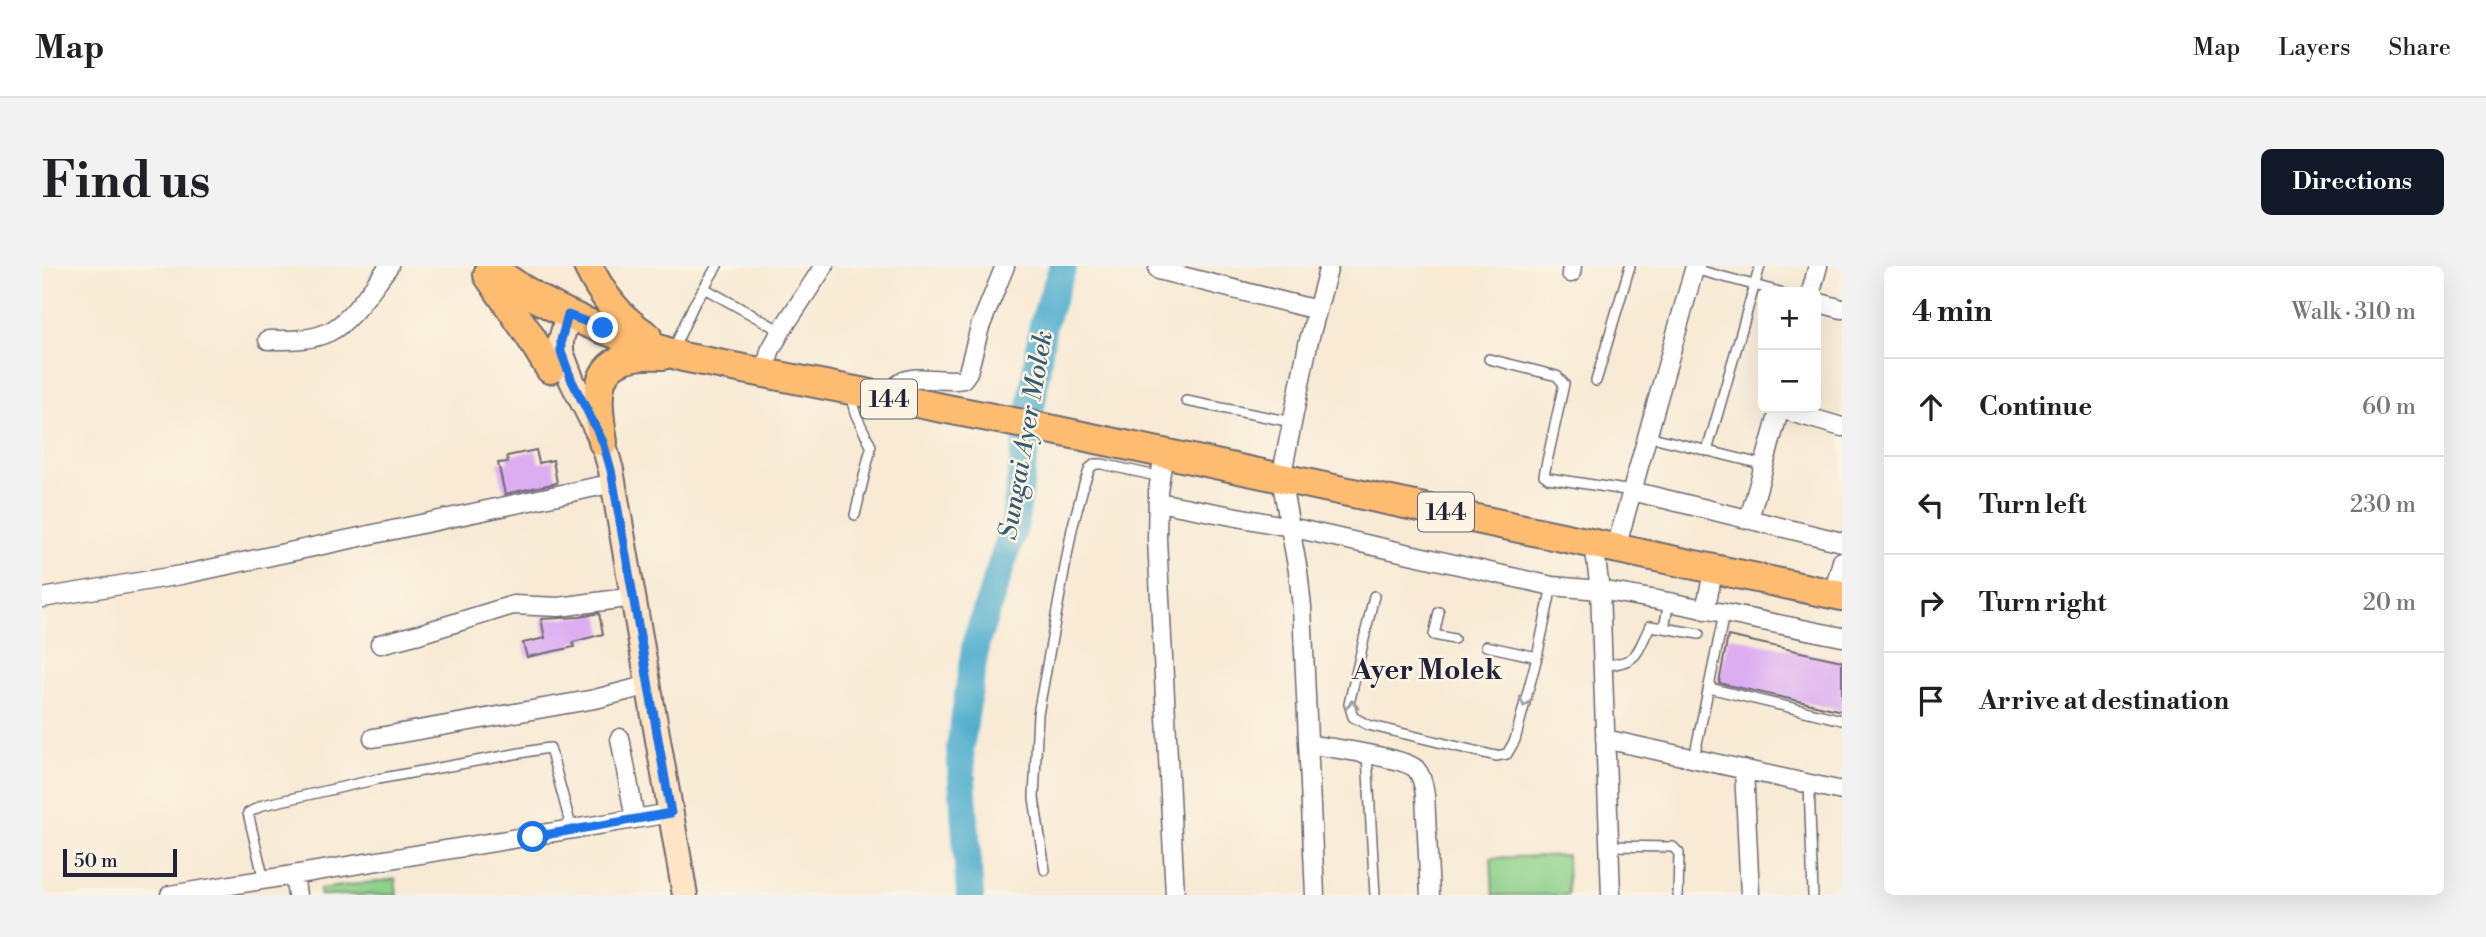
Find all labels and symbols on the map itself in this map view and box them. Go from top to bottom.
route end [587,312,618,343]
water label: Sungai Ayer Molek [992,328,1060,542]
road number: 144 [861,380,917,418]
road number: 144 [1418,493,1474,532]
district label: Ayer Molek [1351,653,1503,688]
one-way arrow [1519,696,1533,708]
one-way arrow [1345,699,1360,710]
route start [517,821,548,852]
scale bar [63,846,177,878]

